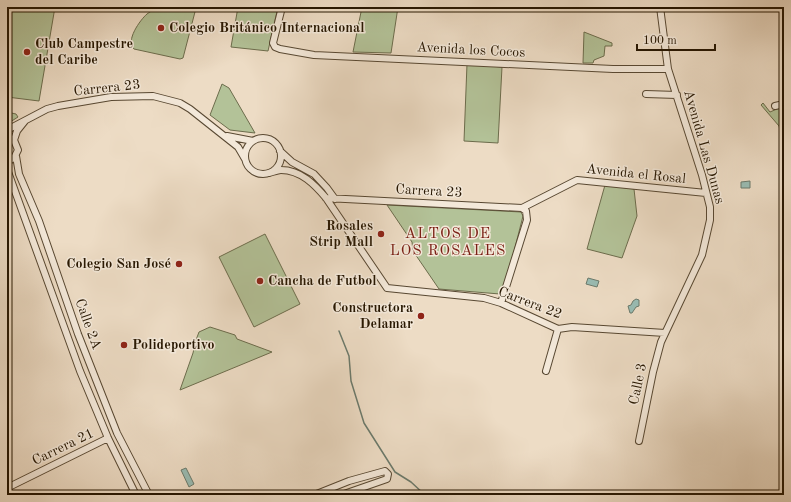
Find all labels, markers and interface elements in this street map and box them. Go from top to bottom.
place label: Colegio Británico Internacional [169,21,365,35]
marker: Colegio Británico Internacional [156,23,166,33]
scale bar [637,26,715,52]
text: 100 m [643,35,677,47]
place label: Club Campestre del Caribe [35,37,133,67]
street label: Avenida los Cocos [416,40,526,60]
marker: Club Campestre del Caribe [22,47,32,57]
street label: Carrera 23 [73,78,141,98]
street label: Avenida Las Dunas [681,88,727,206]
street label: Avenida el Rosal [585,162,687,186]
street label: Carrera 23 [395,182,463,200]
place label: Rosales Strip Mall [309,219,373,249]
district label: ALTOS DE LOS ROSALES [390,227,506,259]
marker: Rosales Strip Mall [376,229,386,239]
place label: Colegio San José [66,257,171,271]
marker: Colegio San José [174,259,184,269]
place label: Cancha de Futbol [268,274,377,288]
marker: Cancha de Futbol [255,276,265,286]
street label: Carrera 22 [496,284,564,322]
street label: Calle 2A [72,297,104,352]
place label: Constructora Delamar [332,301,413,331]
marker: Constructora Delamar [416,311,426,321]
place label: Polideportivo [132,338,214,352]
marker: Polideportivo [119,340,129,350]
street label: Calle 3 [627,362,649,406]
street label: Carrera 21 [30,426,96,468]

